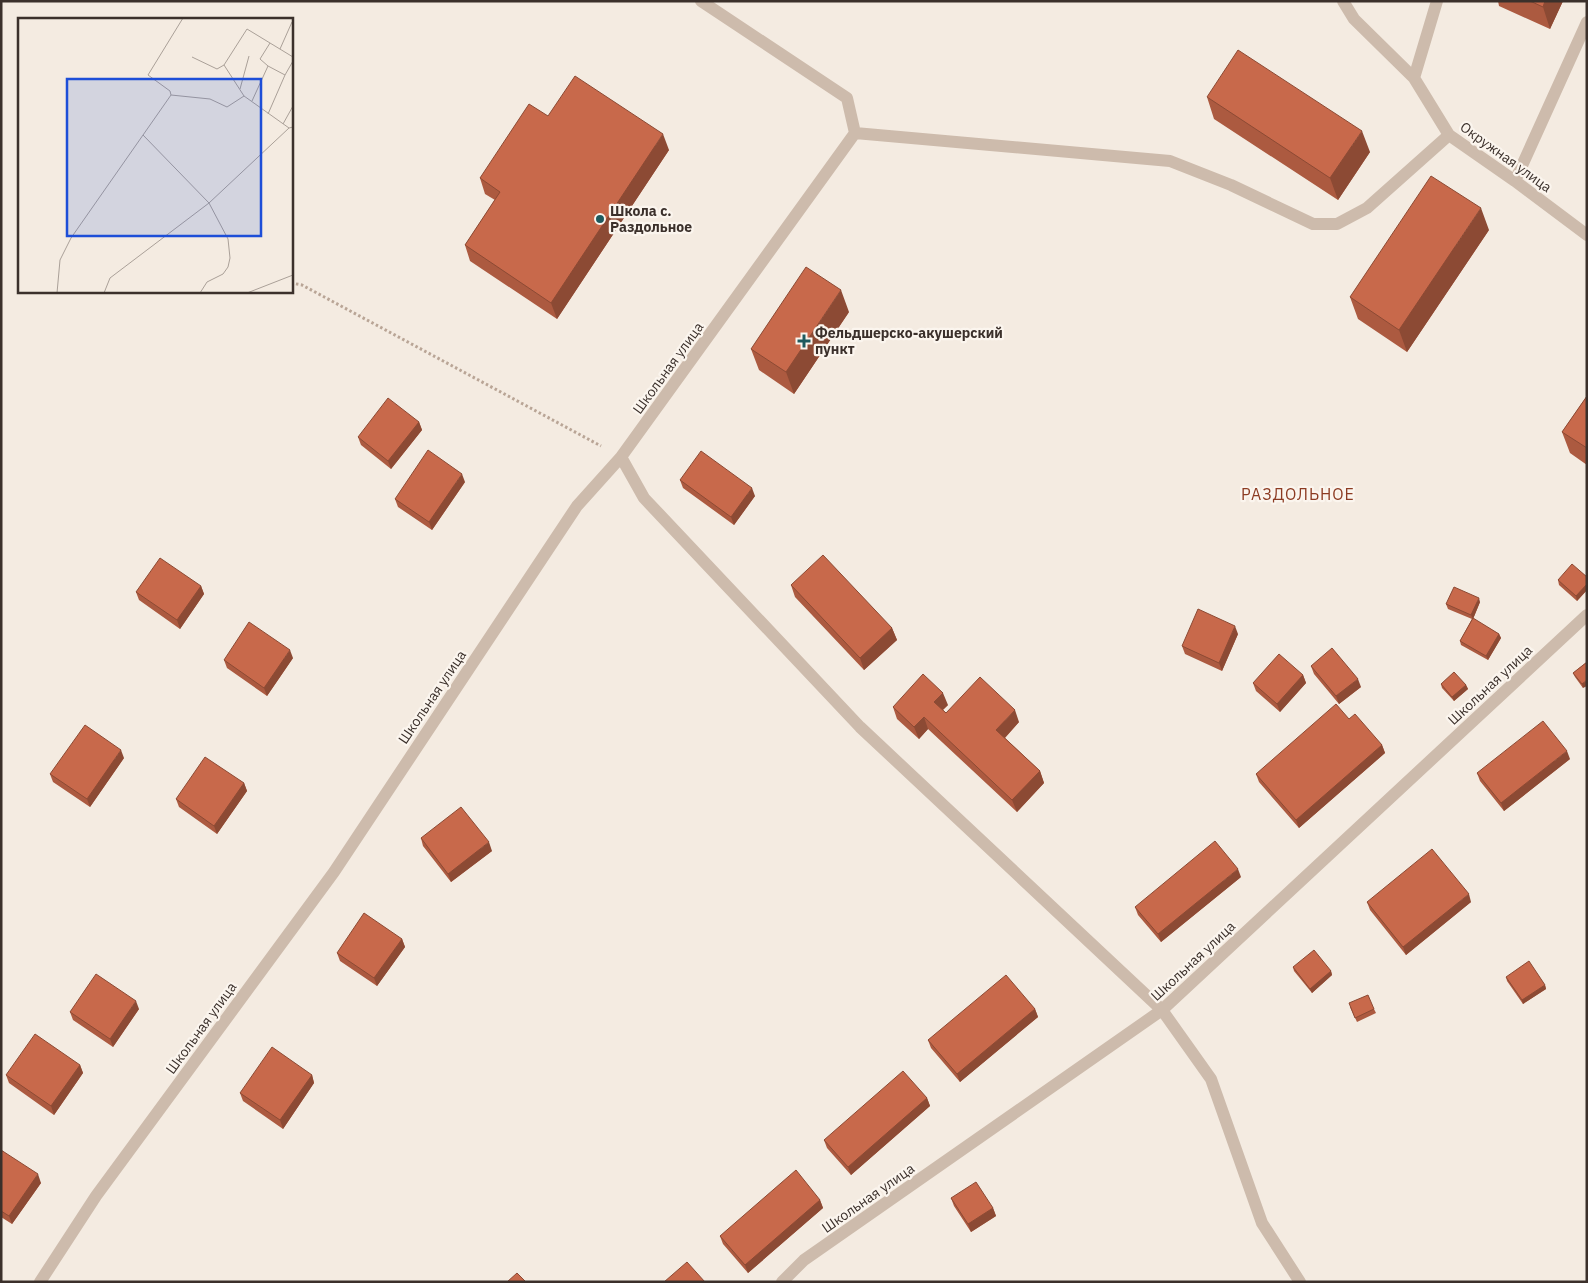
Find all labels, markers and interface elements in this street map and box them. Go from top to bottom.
inset map [18,18,292,292]
street label: Окружная улица [1457,118,1556,197]
place label: Школа с. Раздольное [610,202,692,236]
marker: Школа с. Раздольное [594,213,606,225]
street label: Школьная улица [629,318,708,417]
place label: Фельдшерско-акушерский пункт [815,324,1003,358]
marker: Фельдшерско-акушерский пункт [797,334,811,348]
district label: РАЗДОЛЬНОЕ [1241,484,1355,504]
street label: Школьная улица [1444,641,1536,729]
street label: Школьная улица [394,646,470,747]
street label: Школьная улица [1147,917,1239,1005]
street label: Школьная улица [162,978,241,1077]
street label: Школьная улица [818,1159,918,1237]

